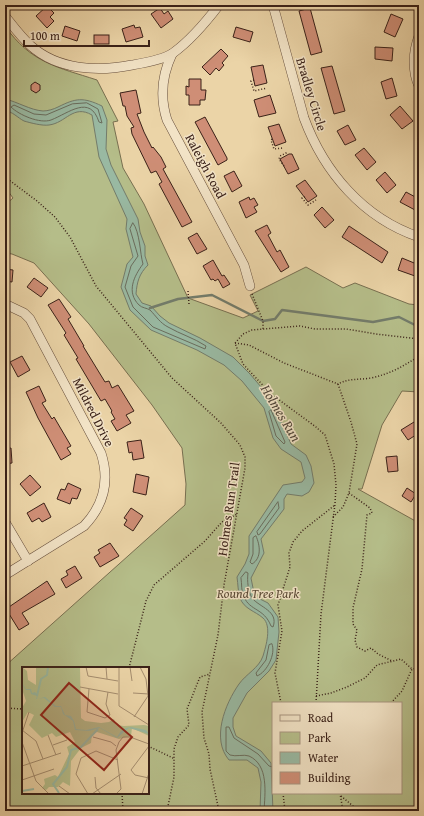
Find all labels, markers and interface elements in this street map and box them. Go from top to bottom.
scale bar [24,22,149,48]
text: 100 m [30,27,60,44]
street label: Bradley Circle [291,55,332,133]
street label: Raleigh Road [181,130,231,202]
street label: Mildred Drive [68,374,119,450]
water label: Holmes Run [256,380,306,445]
street label: Holmes Run Trail [213,461,245,557]
park label: Round Tree Park [216,584,299,603]
inset map [22,667,149,794]
legend [272,702,402,794]
text: Road [308,709,334,726]
text: Park [308,729,332,746]
text: Water [308,749,338,766]
text: Building [308,769,351,786]

